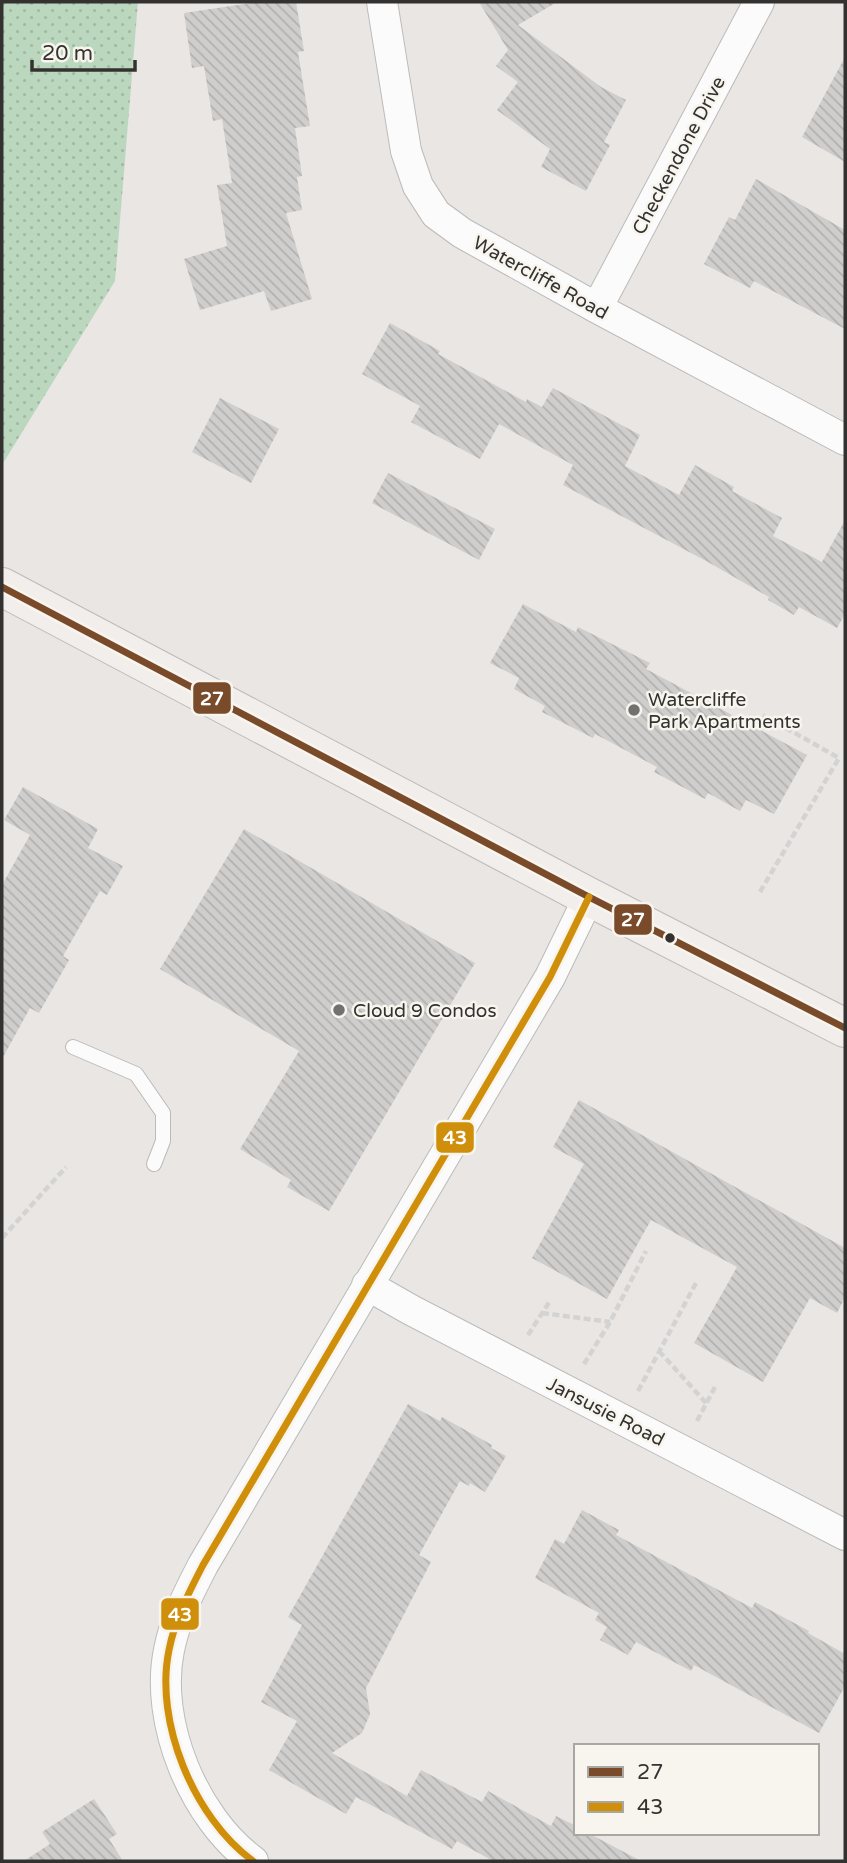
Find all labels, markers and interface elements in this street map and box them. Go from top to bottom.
scale bar [32,28,135,72]
text: 20 m [42,41,93,66]
street label: Checkendone Drive [628,73,730,238]
street label: Watercliffe Road [469,232,612,324]
line badge: 27 [192,681,232,715]
text: 27 [200,688,224,710]
place label: Watercliffe Park Apartments [648,689,801,733]
marker: Watercliffe Park Apartments [626,702,642,718]
line badge: 27 [613,903,653,936]
text: 27 [621,909,645,931]
unlabelled marker [663,931,677,945]
place label: Cloud 9 Condos [353,1000,497,1022]
marker: Cloud 9 Condos [331,1002,347,1018]
line badge: 43 [435,1121,475,1154]
text: 43 [443,1127,467,1149]
street label: Jansusie Road [543,1373,668,1451]
line badge: 43 [160,1597,200,1631]
text: 43 [168,1604,192,1626]
legend [574,1744,819,1835]
text: 27 [637,1760,663,1785]
text: 43 [637,1795,663,1820]

